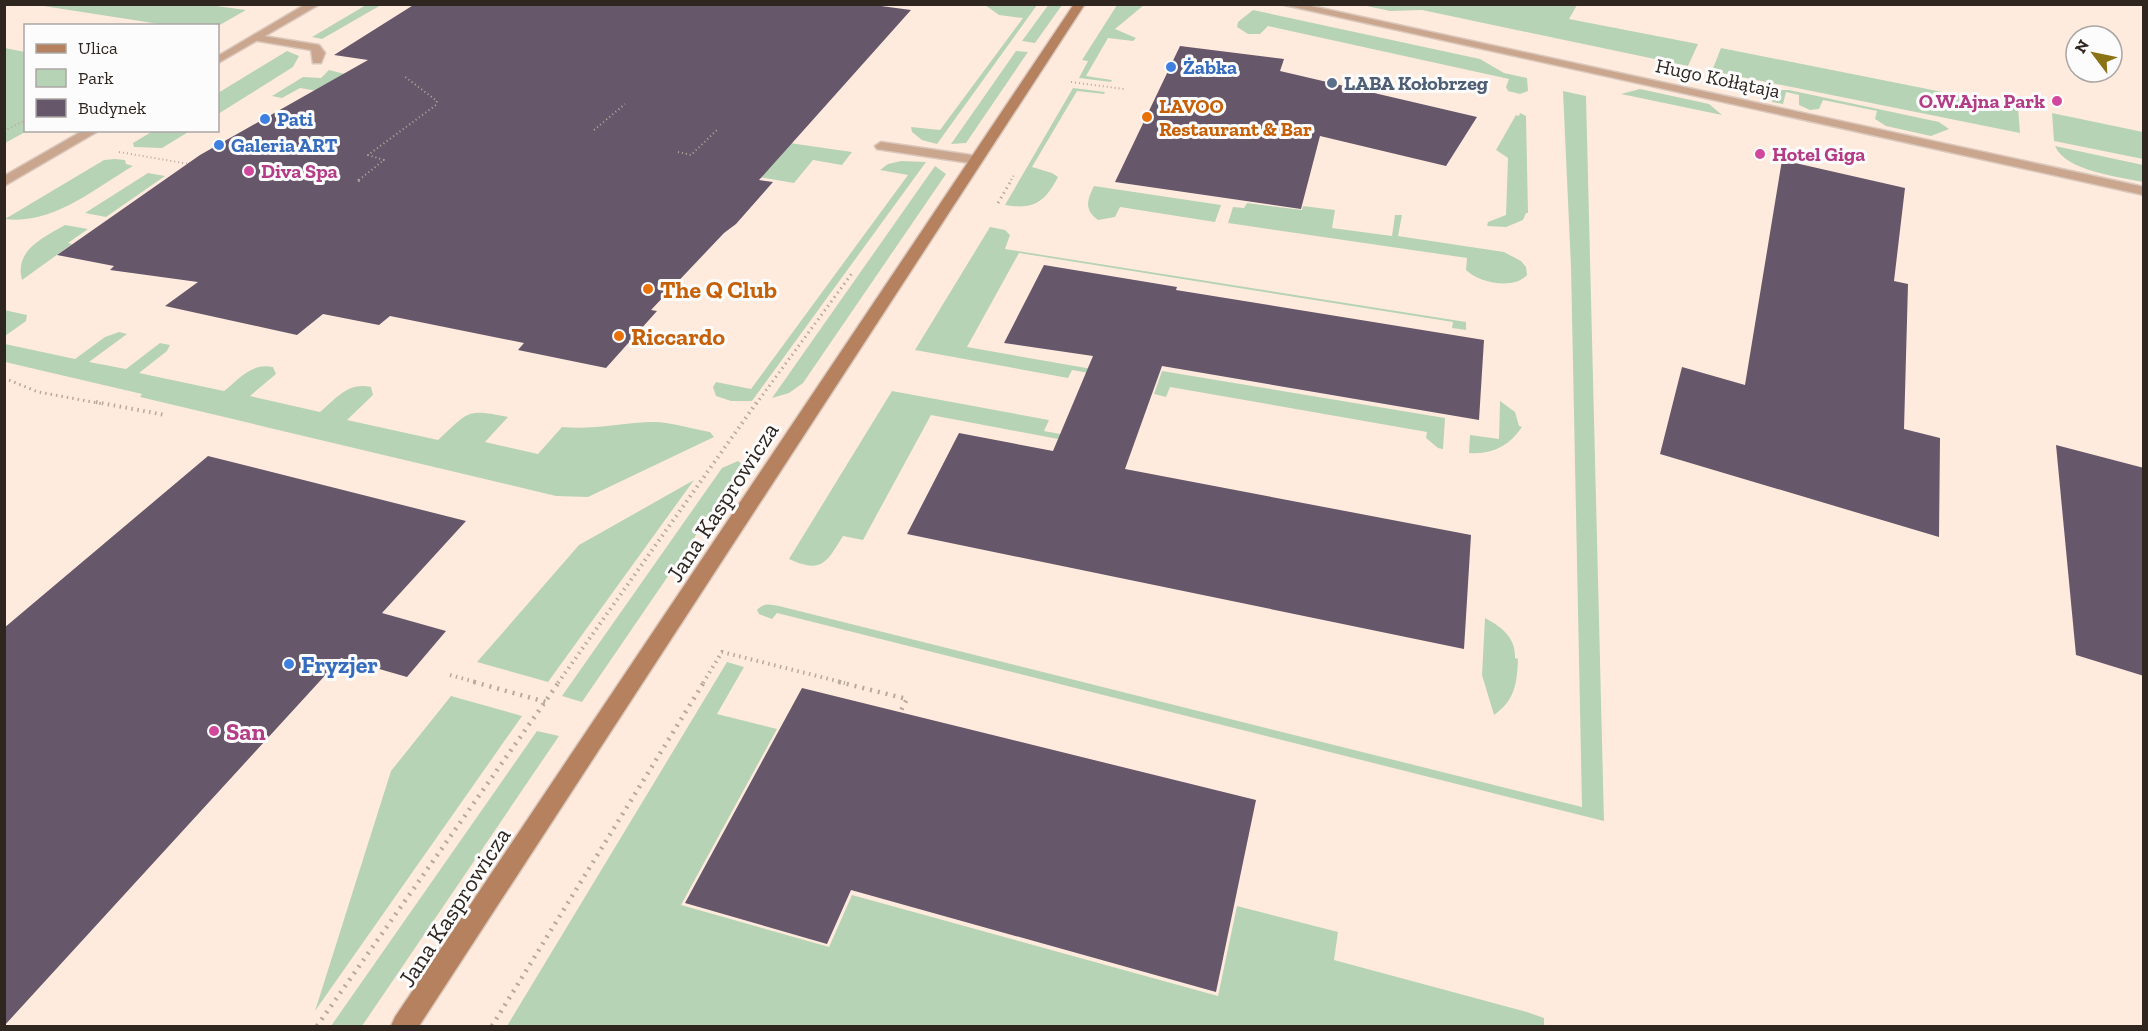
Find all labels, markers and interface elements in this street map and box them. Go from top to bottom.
legend [24,24,219,132]
north arrow [2064,24,2124,84]
text: N [2070,36,2093,57]
text: Ulica [78,37,118,59]
street label: Hugo Kołłątaja [1654,53,1783,103]
place label: Żabka [1183,55,1237,79]
marker: Żabka [1164,60,1178,74]
text: Park [78,67,114,89]
place label: LABA Kołobrzeg [1344,71,1489,95]
marker: LABA Kołobrzeg [1325,76,1339,90]
place label: O.W.Ajna Park [1919,89,2045,113]
place label: LAVOO Restaurant & Bar [1159,94,1312,141]
marker: O.W.Ajna Park [2050,94,2064,108]
text: Budynek [78,97,147,119]
place label: Pati [277,107,313,131]
marker: LAVOO Restaurant & Bar [1140,110,1154,124]
marker: Pati [258,112,272,126]
place label: Galeria ART [231,133,338,157]
marker: Galeria ART [212,138,226,152]
place label: Hotel Giga [1772,142,1865,166]
marker: Hotel Giga [1753,147,1767,161]
place label: Diva Spa [261,159,338,183]
marker: Diva Spa [242,164,256,178]
place label: The Q Club [660,275,777,304]
marker: The Q Club [641,282,655,296]
place label: Riccardo [631,322,726,351]
marker: Riccardo [612,329,626,343]
street label: Jana Kasprowicza [660,416,785,587]
place label: Fryzjer [301,650,378,679]
marker: Fryzjer [282,657,296,671]
place label: San [226,717,266,746]
marker: San [207,724,221,738]
street label: Jana Kasprowicza [392,821,517,992]

